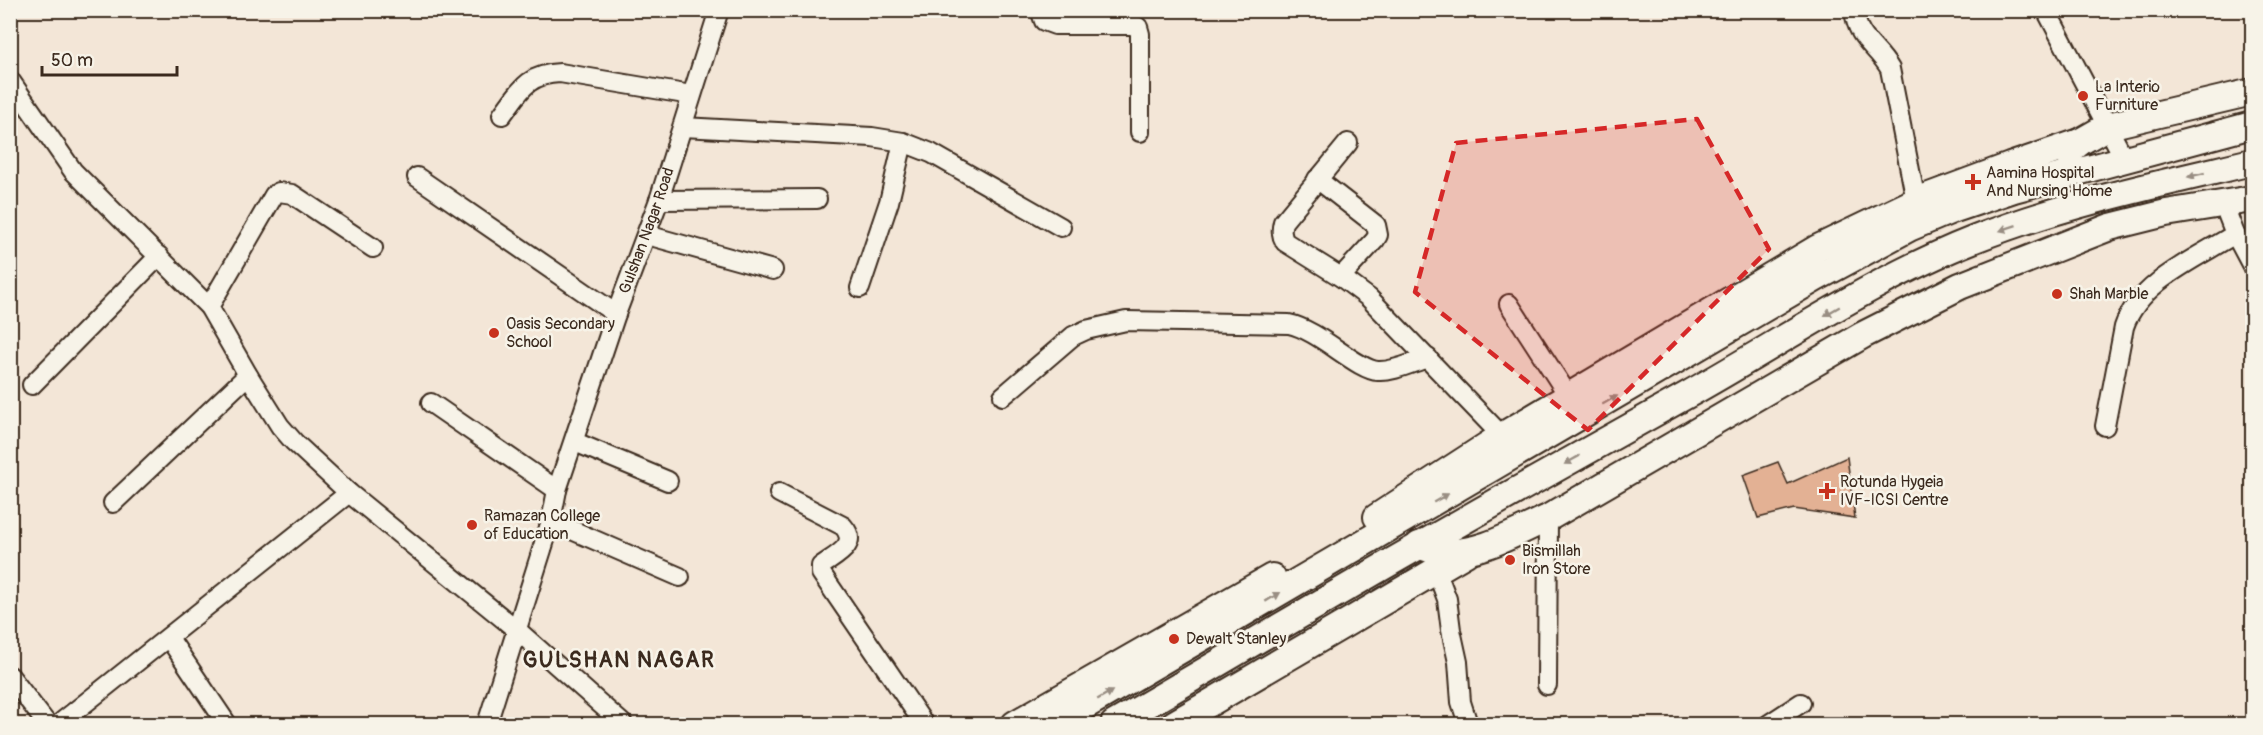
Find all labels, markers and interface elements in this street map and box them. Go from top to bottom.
scale bar [42,39,177,77]
text: 50 m [51,49,93,72]
place label: La Interio Furniture [2095,77,2160,115]
marker: La Interio Furniture [2076,89,2090,103]
place label: Aamina Hospital And Nursing Home [1986,163,2112,201]
street label: Gulshan Nagar Road [615,165,679,296]
one-way arrow [2186,171,2205,181]
marker: Aamina Hospital And Nursing Home [1964,173,1982,191]
one-way arrow [1999,223,2017,233]
place label: Shah Marble [2069,284,2149,304]
marker: Shah Marble [2050,287,2064,301]
one-way arrow [1824,305,1840,316]
place label: Oasis Secondary School [506,314,615,352]
marker: Oasis Secondary School [487,326,501,340]
one-way arrow [1602,395,1619,405]
one-way arrow [1563,455,1580,465]
place label: Rotunda Hygeia IVF-ICSI Centre [1840,472,1948,510]
marker: Rotunda Hygeia IVF-ICSI Centre [1818,482,1836,500]
one-way arrow [1433,493,1450,503]
place label: Ramazan College of Education [484,506,600,544]
marker: Ramazan College of Education [465,518,479,532]
place label: Bismillah Iron Store [1522,541,1591,579]
marker: Bismillah Iron Store [1503,553,1517,567]
one-way arrow [1265,592,1282,602]
place label: Dewalt Stanley [1186,629,1286,649]
marker: Dewalt Stanley [1167,632,1181,646]
district label: GULSHAN NAGAR [523,646,715,674]
one-way arrow [1096,690,1113,700]

